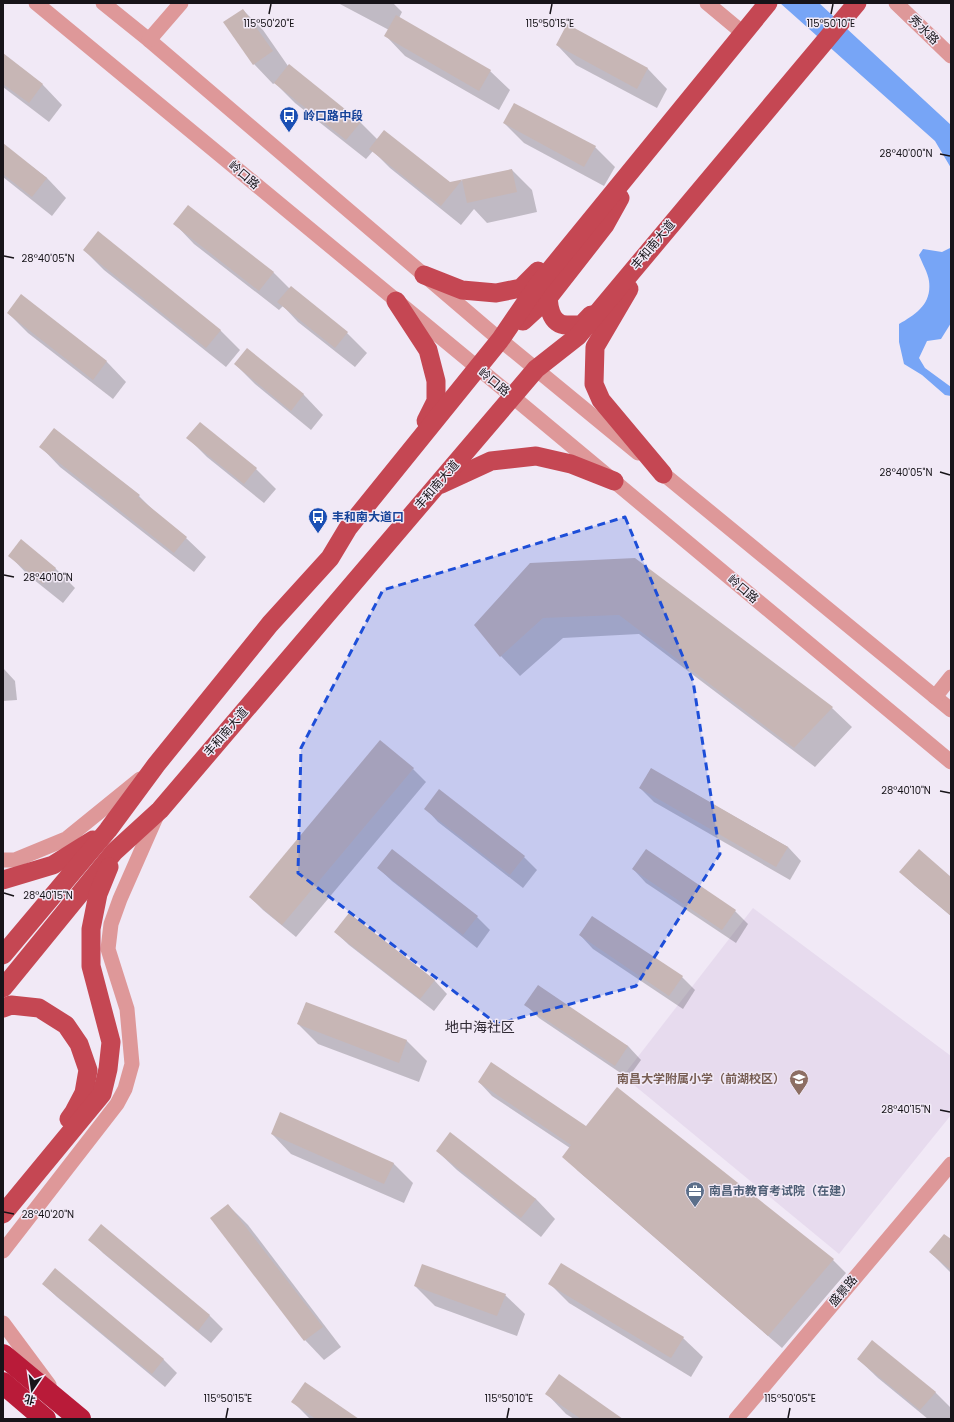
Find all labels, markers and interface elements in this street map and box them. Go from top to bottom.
street label: 秀水路 [905,11,943,48]
text: 115°50'20"E [243,16,295,31]
text: 115°50'15"E [526,16,574,31]
text: 115°50'10"E [807,16,855,31]
bus stop icon: 岭口路中段 [278,105,300,133]
place label: 岭口路中段 [303,107,363,124]
text: 28°40'00"N [880,146,932,161]
street label: 岭口路 [225,157,264,193]
street label: 丰和南大道 [627,216,678,273]
text: 28°40'05"N [22,251,74,266]
street label: 岭口路 [475,364,514,400]
street label: 丰和南大道 [411,456,463,513]
text: 28°40'05"N [880,465,932,480]
bus stop icon: 丰和南大道口 [307,506,329,534]
place label: 丰和南大道口 [332,508,404,525]
text: 28°40'10"N [23,570,73,585]
street label: 岭口路 [724,571,763,607]
street label: 丰和南大道 [200,703,252,760]
text: 28°40'10"N [881,783,931,798]
text: 28°40'15"N [23,888,73,903]
district label: 地中海社区 [445,1017,515,1037]
school or university icon: 南昌大学附属小学（前湖校区） [788,1068,810,1096]
place label: 南昌大学附属小学（前湖校区） [617,1070,785,1087]
text: 28°40'15"N [881,1102,931,1117]
office icon: 南昌市教育考试院（在建） [684,1180,706,1208]
place label: 南昌市教育考试院（在建） [709,1182,853,1199]
text: 28°40'20"N [22,1207,74,1222]
street label: 盛景路 [825,1271,861,1310]
north arrow [12,1370,52,1410]
text: 北 [23,1391,37,1409]
text: 115°50'15"E [204,1391,252,1406]
text: 115°50'10"E [485,1391,533,1406]
text: 115°50'05"E [764,1391,816,1406]

